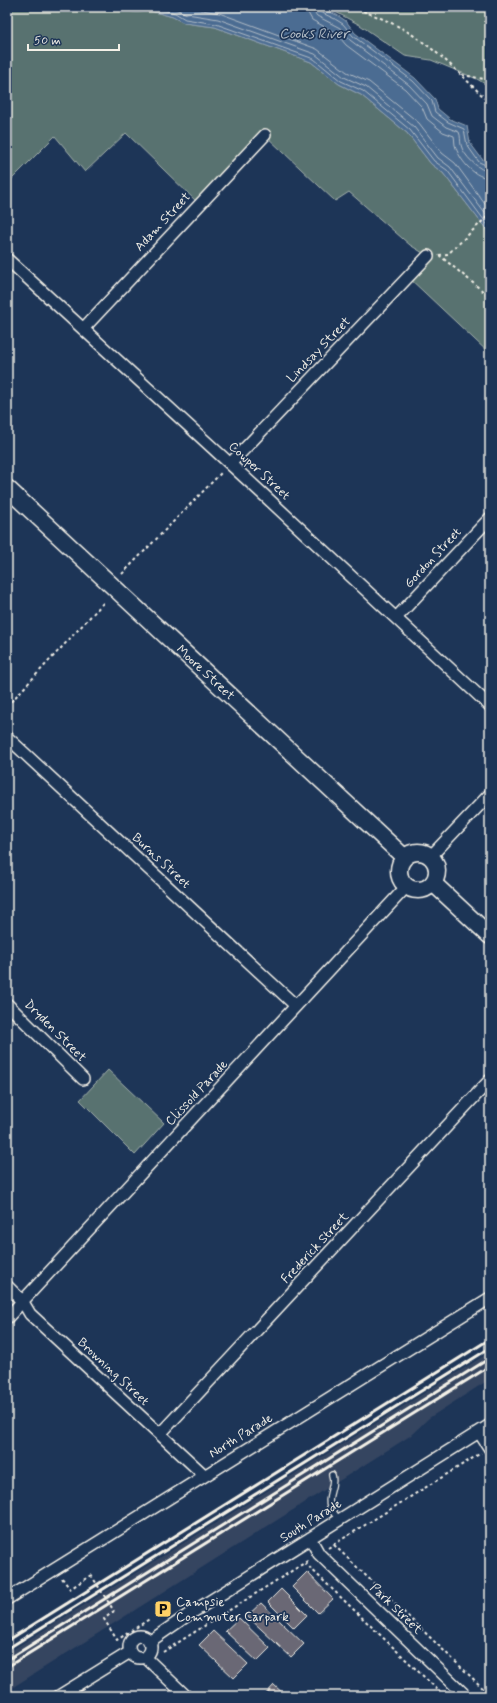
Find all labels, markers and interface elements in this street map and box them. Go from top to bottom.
water label: Cooks River [279,25,351,43]
scale bar [28,26,119,52]
text: 50 m [34,33,61,49]
street label: Adam Street [131,189,195,255]
street label: Lindsay Street [283,313,355,387]
street label: Cowper Street [225,438,294,504]
street label: Gordon Street [401,524,465,592]
street label: Moore Street [173,641,238,704]
street label: Burns Street [128,830,194,893]
street label: Dryden Street [20,996,90,1066]
street label: Clissold Parade [162,1056,232,1130]
street label: Frederick Street [278,1208,353,1287]
street label: Browning Street [73,1334,153,1410]
street label: North Parade [206,1410,276,1462]
street label: South Parade [277,1495,345,1547]
street label: Park Street [366,1580,426,1638]
place label: Campsie Commuter Carpark [176,1594,289,1626]
parking icon: Campsie Commuter Carpark [153,1599,173,1619]

